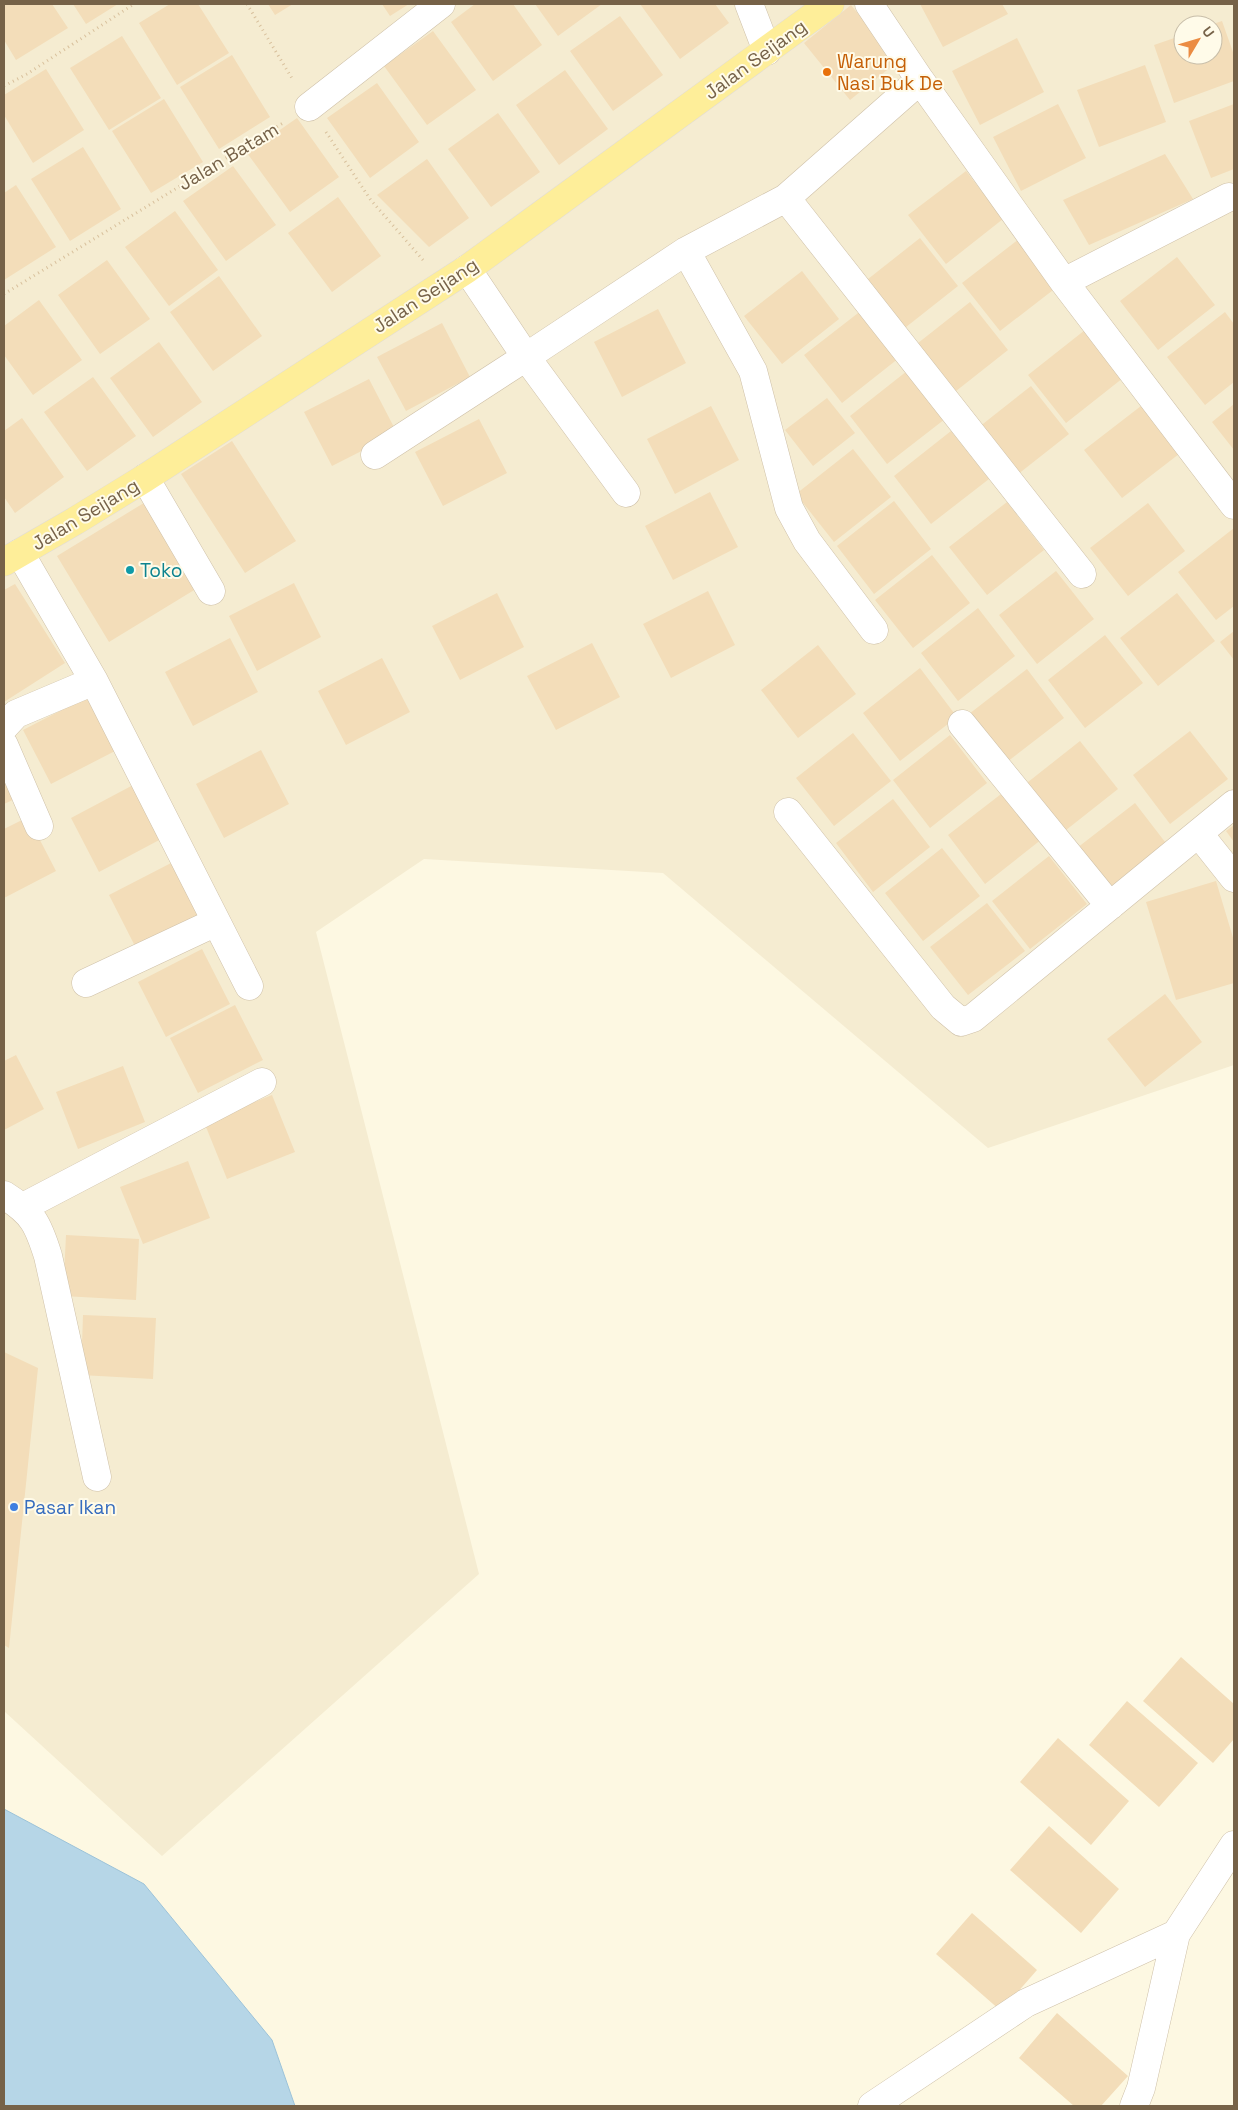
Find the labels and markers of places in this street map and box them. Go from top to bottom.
place label: Warung Nasi Buk De [837,49,943,96]
marker: Warung Nasi Buk De [821,66,833,78]
place label: Toko [140,558,182,583]
marker: Toko [124,564,136,576]
place label: Pasar Ikan [24,1495,116,1520]
marker: Pasar Ikan [8,1501,20,1513]

